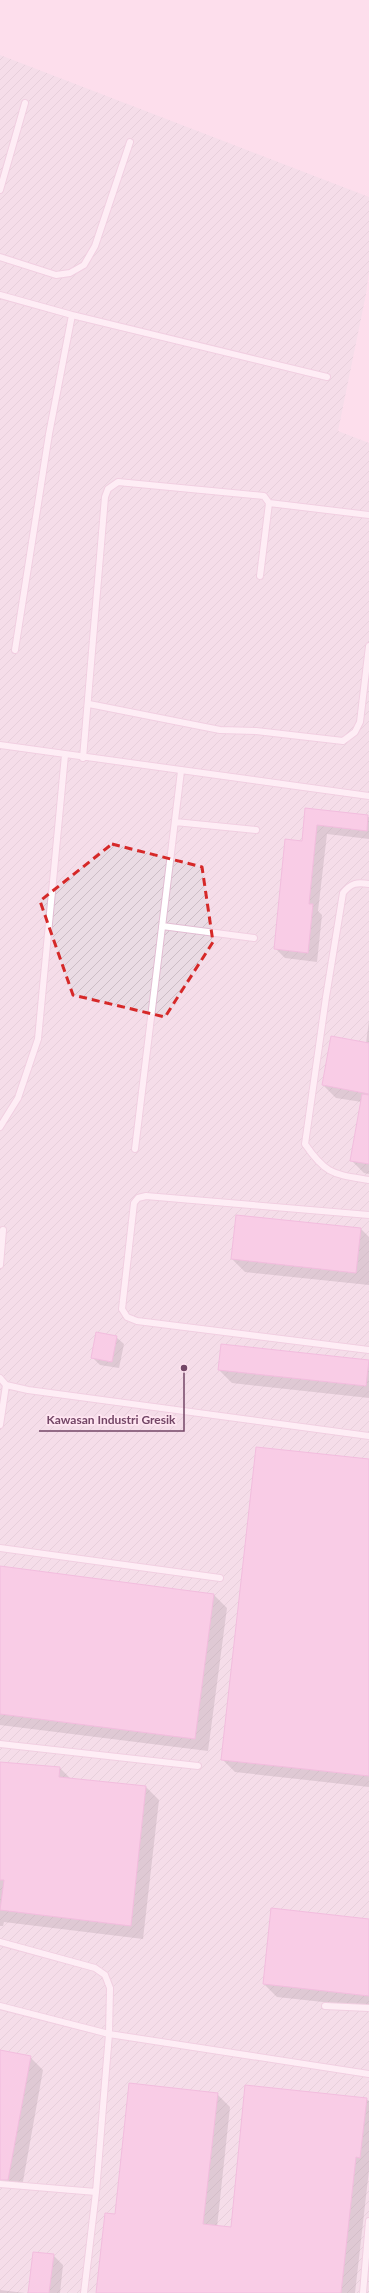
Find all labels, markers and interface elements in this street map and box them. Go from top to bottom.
callout: Kawasan Industri Gresik [39,1407,184,1431]
text: Kawasan Industri Gresik [47,1412,176,1427]

